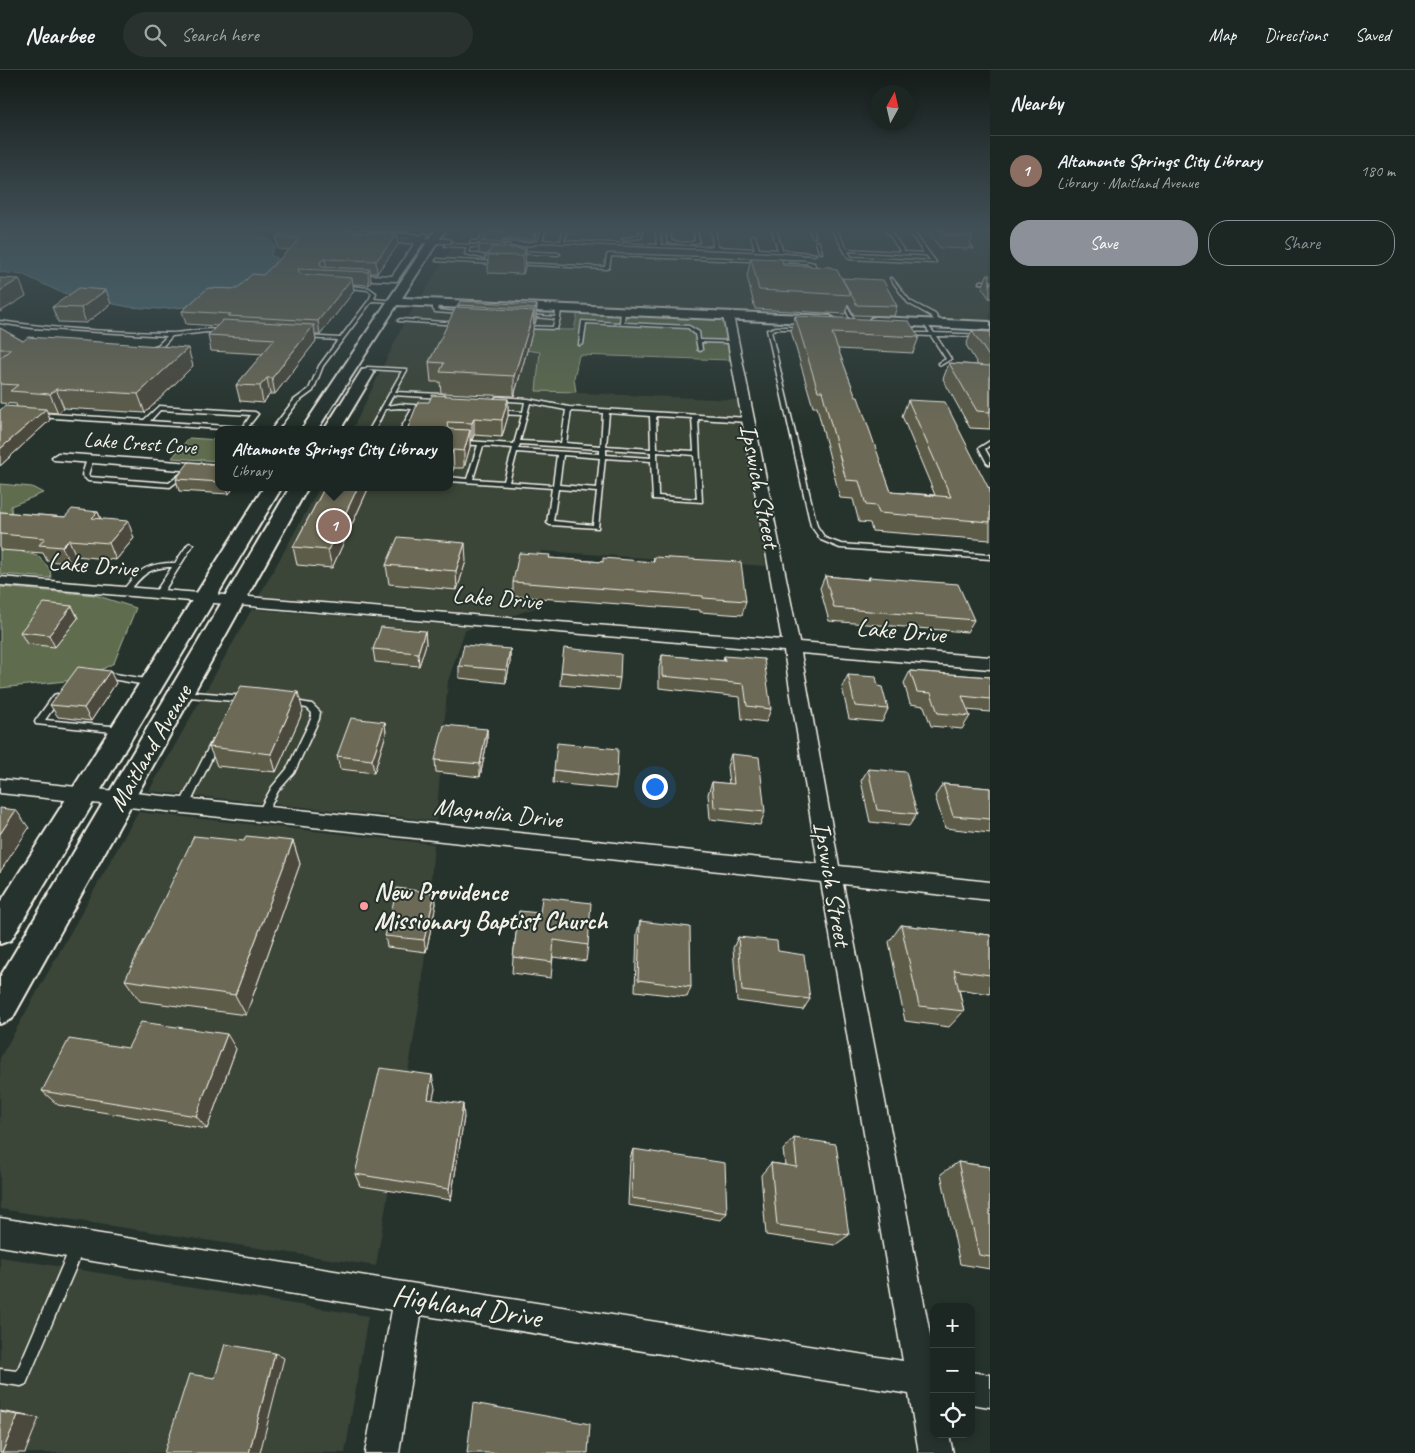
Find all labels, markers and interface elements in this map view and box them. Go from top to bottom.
search box [123,12,473,57]
text: Nearbee [25,20,93,50]
icon: search [141,21,169,49]
text: Search here [181,23,259,47]
text: Map [1209,24,1236,46]
text: Directions [1264,24,1327,46]
text: Saved [1355,24,1390,46]
north arrow [870,85,915,130]
text: Nearby [1010,90,1063,116]
text: Altamonte Springs City Library [1057,149,1262,173]
text: 1 [1022,161,1030,181]
text: 180 m [1361,161,1395,181]
text: Library · Maitland Avenue [1057,173,1198,193]
button: Save [1010,220,1198,266]
button: Share [1208,220,1395,266]
street label: Ipswich Street [732,421,788,554]
street label: Lake Crest Cove [83,426,198,460]
popup [215,426,453,491]
text: Altamonte Springs City Library [232,437,436,461]
text: Library [232,461,272,481]
pin: 1 [318,507,350,545]
street label: Lake Drive [47,545,141,585]
street label: Lake Drive [451,578,545,618]
street label: Lake Drive [855,611,949,651]
street label: Maitland Avenue [101,677,200,817]
your location [642,774,668,800]
street label: Magnolia Drive [432,790,565,836]
street label: Ipswich Street [805,819,859,952]
place label: New Providence Missionary Baptist Church [374,876,609,937]
marker: New Providence Missionary Baptist Church [358,900,370,912]
street label: Highland Drive [390,1275,546,1337]
map controls [930,1303,975,1438]
button: + [930,1303,975,1348]
button: − [930,1348,975,1393]
button: locate [930,1393,975,1438]

